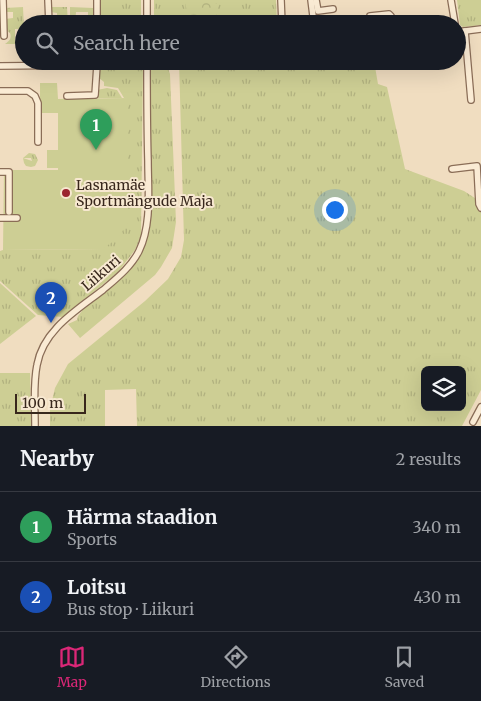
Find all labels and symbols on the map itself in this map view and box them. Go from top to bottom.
pin: 1 [80,109,112,150]
place label: Lasnamäe Sportmängude Maja [76,176,214,210]
marker: Lasnamäe Sportmängude Maja [60,187,72,199]
your location [322,197,348,223]
street label: Liikuri [78,251,125,295]
pin: 2 [35,282,67,323]
scale bar [15,391,86,414]

